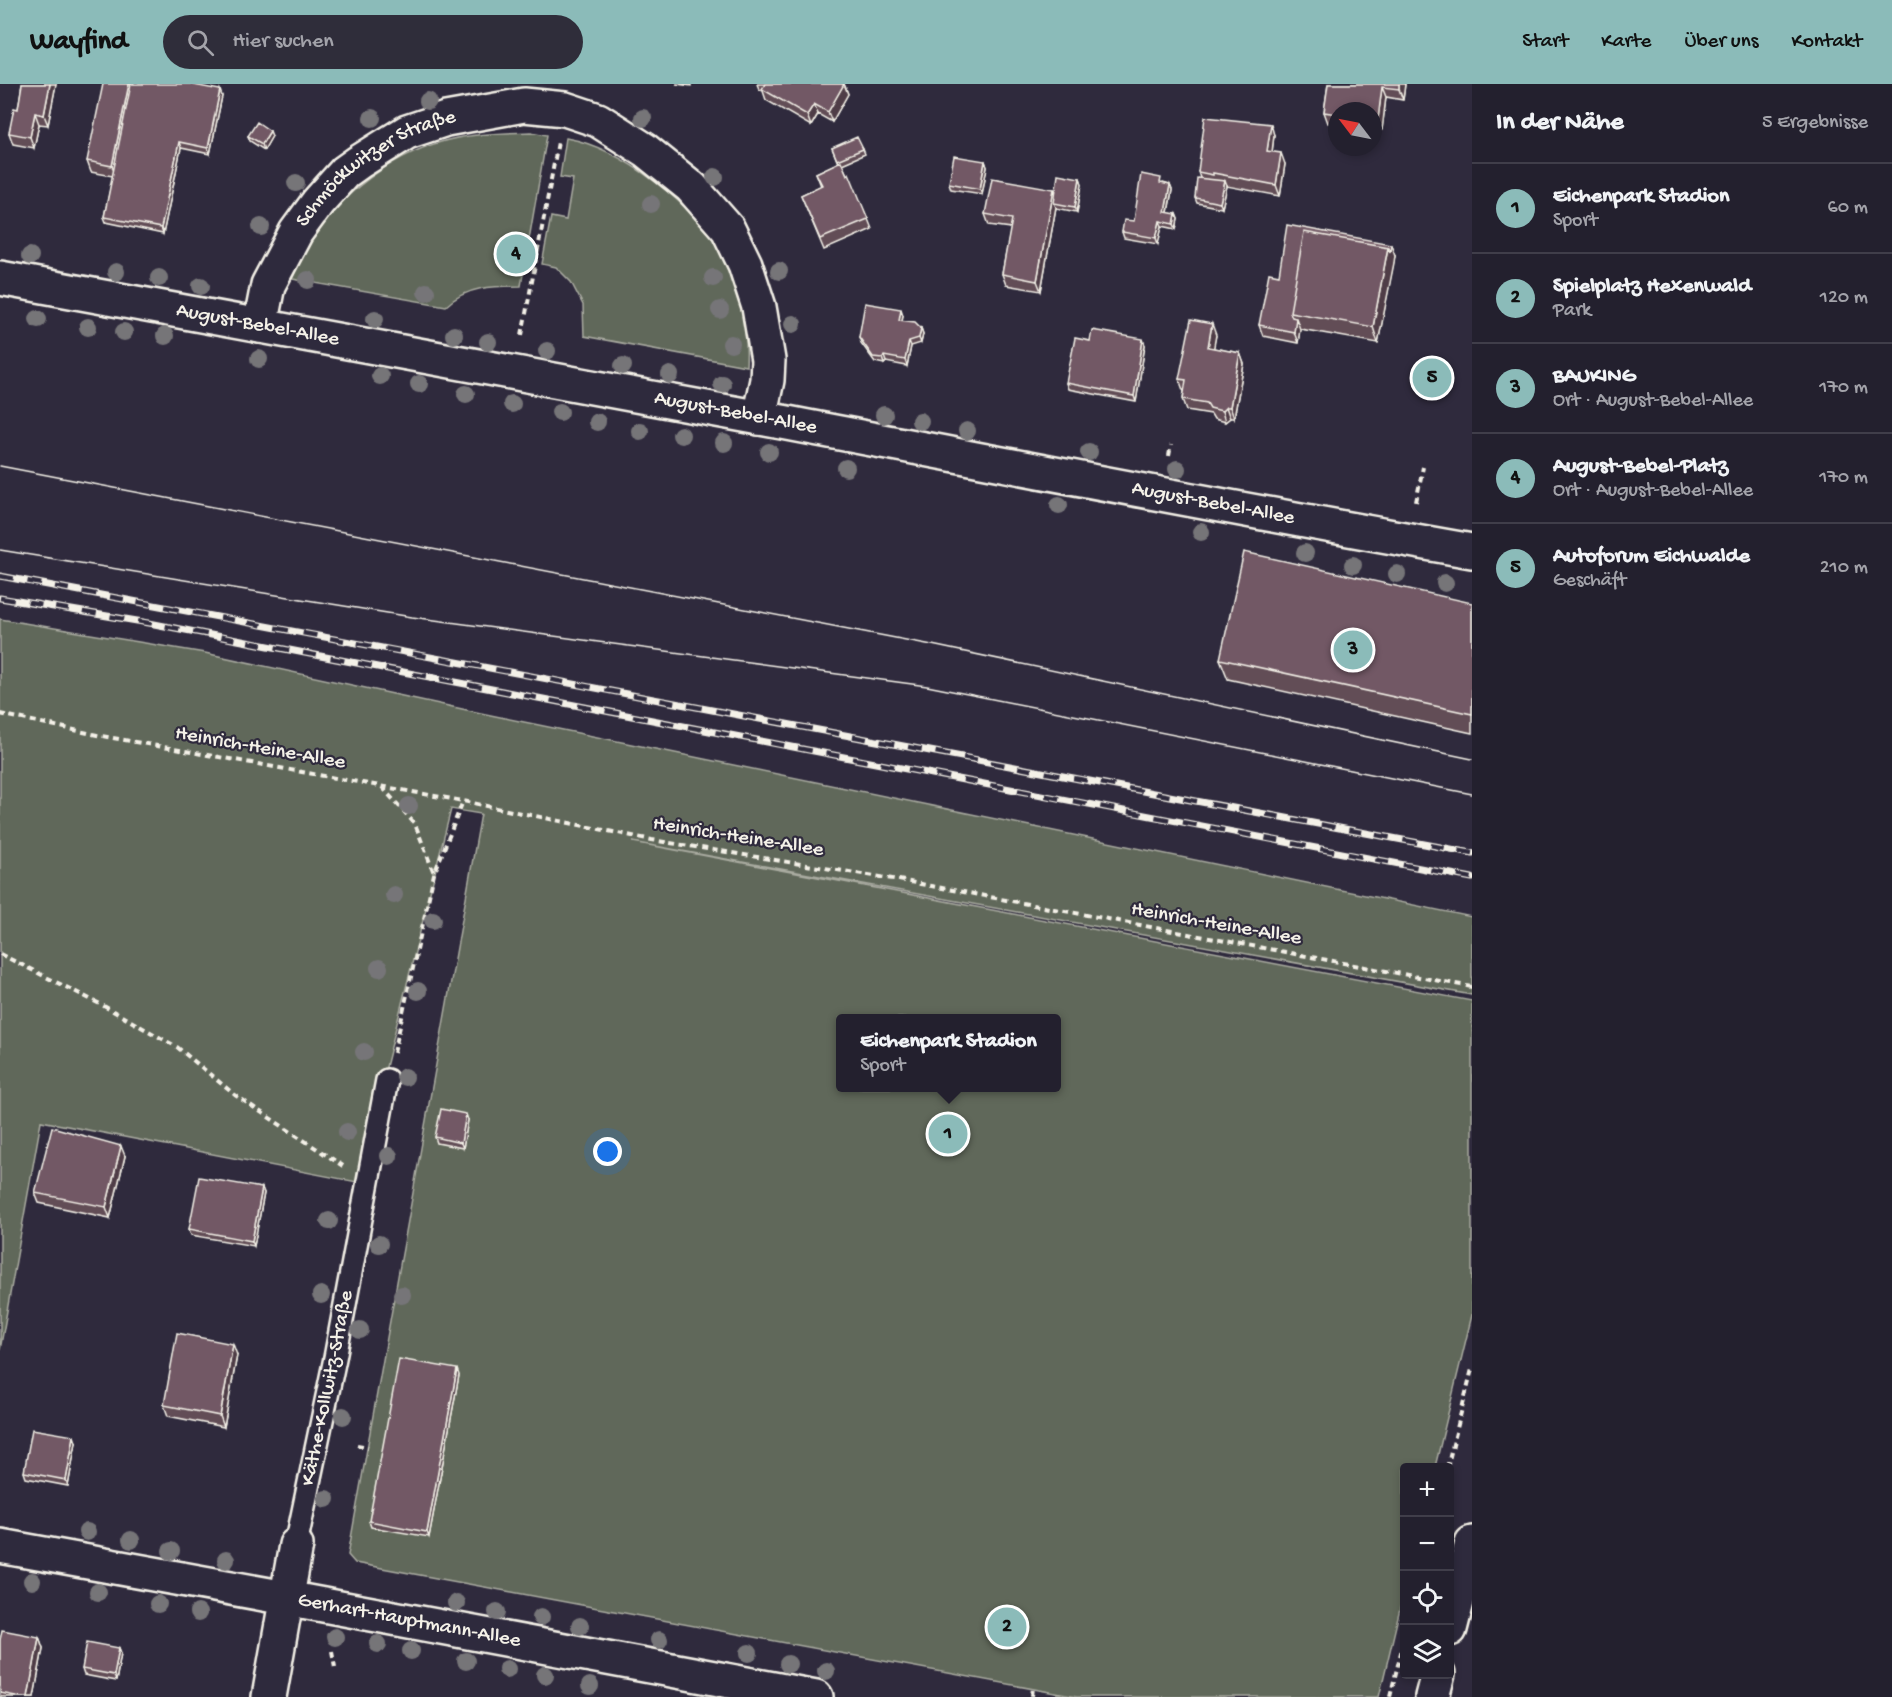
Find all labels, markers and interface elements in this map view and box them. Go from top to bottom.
search box [163,15,583,69]
text: Wayfind [30,26,127,59]
icon: search [184,26,217,59]
text: Hier suchen [232,29,334,55]
text: Start [1522,30,1568,55]
text: Karte [1601,30,1651,55]
text: Über uns [1684,30,1758,55]
text: Kontakt [1791,30,1862,55]
north arrow [1328,102,1382,156]
street label: Schmöckwitzer Straße [291,105,459,233]
text: In der Nähe [1496,108,1624,139]
text: 5 Ergebnisse [1762,112,1868,135]
text: Eichenpark Stadion [1553,184,1729,210]
text: 1 [1511,197,1520,220]
text: 60 m [1828,197,1868,220]
text: Sport [1553,210,1598,233]
pin: 4 [496,232,536,276]
text: Spielplatz Hexenwald [1553,274,1751,300]
text: 2 [1511,287,1520,310]
text: 120 m [1820,287,1868,310]
street label: August-Bebel-Allee [174,298,342,353]
text: Park [1553,300,1591,323]
pin: 5 [1412,356,1452,400]
text: BAUKING [1553,364,1636,390]
text: 3 [1510,377,1521,400]
text: 170 m [1819,377,1868,400]
street label: August-Bebel-Allee [652,386,820,441]
text: Ort · August-Bebel-Allee [1553,390,1753,413]
text: August-Bebel-Platz [1553,454,1728,480]
text: 4 [1511,467,1520,490]
text: 170 m [1819,467,1868,490]
street label: August-Bebel-Allee [1130,476,1298,532]
text: Ort · August-Bebel-Allee [1553,480,1753,503]
text: Autoforum Eichwalde [1553,544,1750,570]
text: 5 [1510,557,1521,580]
text: 210 m [1820,557,1868,580]
text: Geschäft [1553,570,1626,593]
pin: 3 [1334,628,1372,672]
street label: Heinrich-Heine-Allee [173,722,348,776]
street label: Heinrich-Heine-Allee [651,812,826,864]
street label: Heinrich-Heine-Allee [1129,898,1304,952]
popup [836,1014,1061,1092]
text: Eichenpark Stadion [860,1029,1037,1055]
text: Sport [860,1055,905,1078]
pin: 1 [928,1112,968,1156]
your location [593,1137,622,1166]
street label: Käthe-Kollwitz-Straße [296,1287,360,1488]
map controls [1400,1463,1454,1679]
button: + [1400,1463,1454,1517]
button: − [1400,1517,1454,1571]
button: locate [1400,1571,1454,1625]
street label: Gerhart-Hauptmann-Allee [296,1588,524,1654]
pin: 2 [988,1604,1026,1650]
button: layers [1400,1625,1454,1679]

